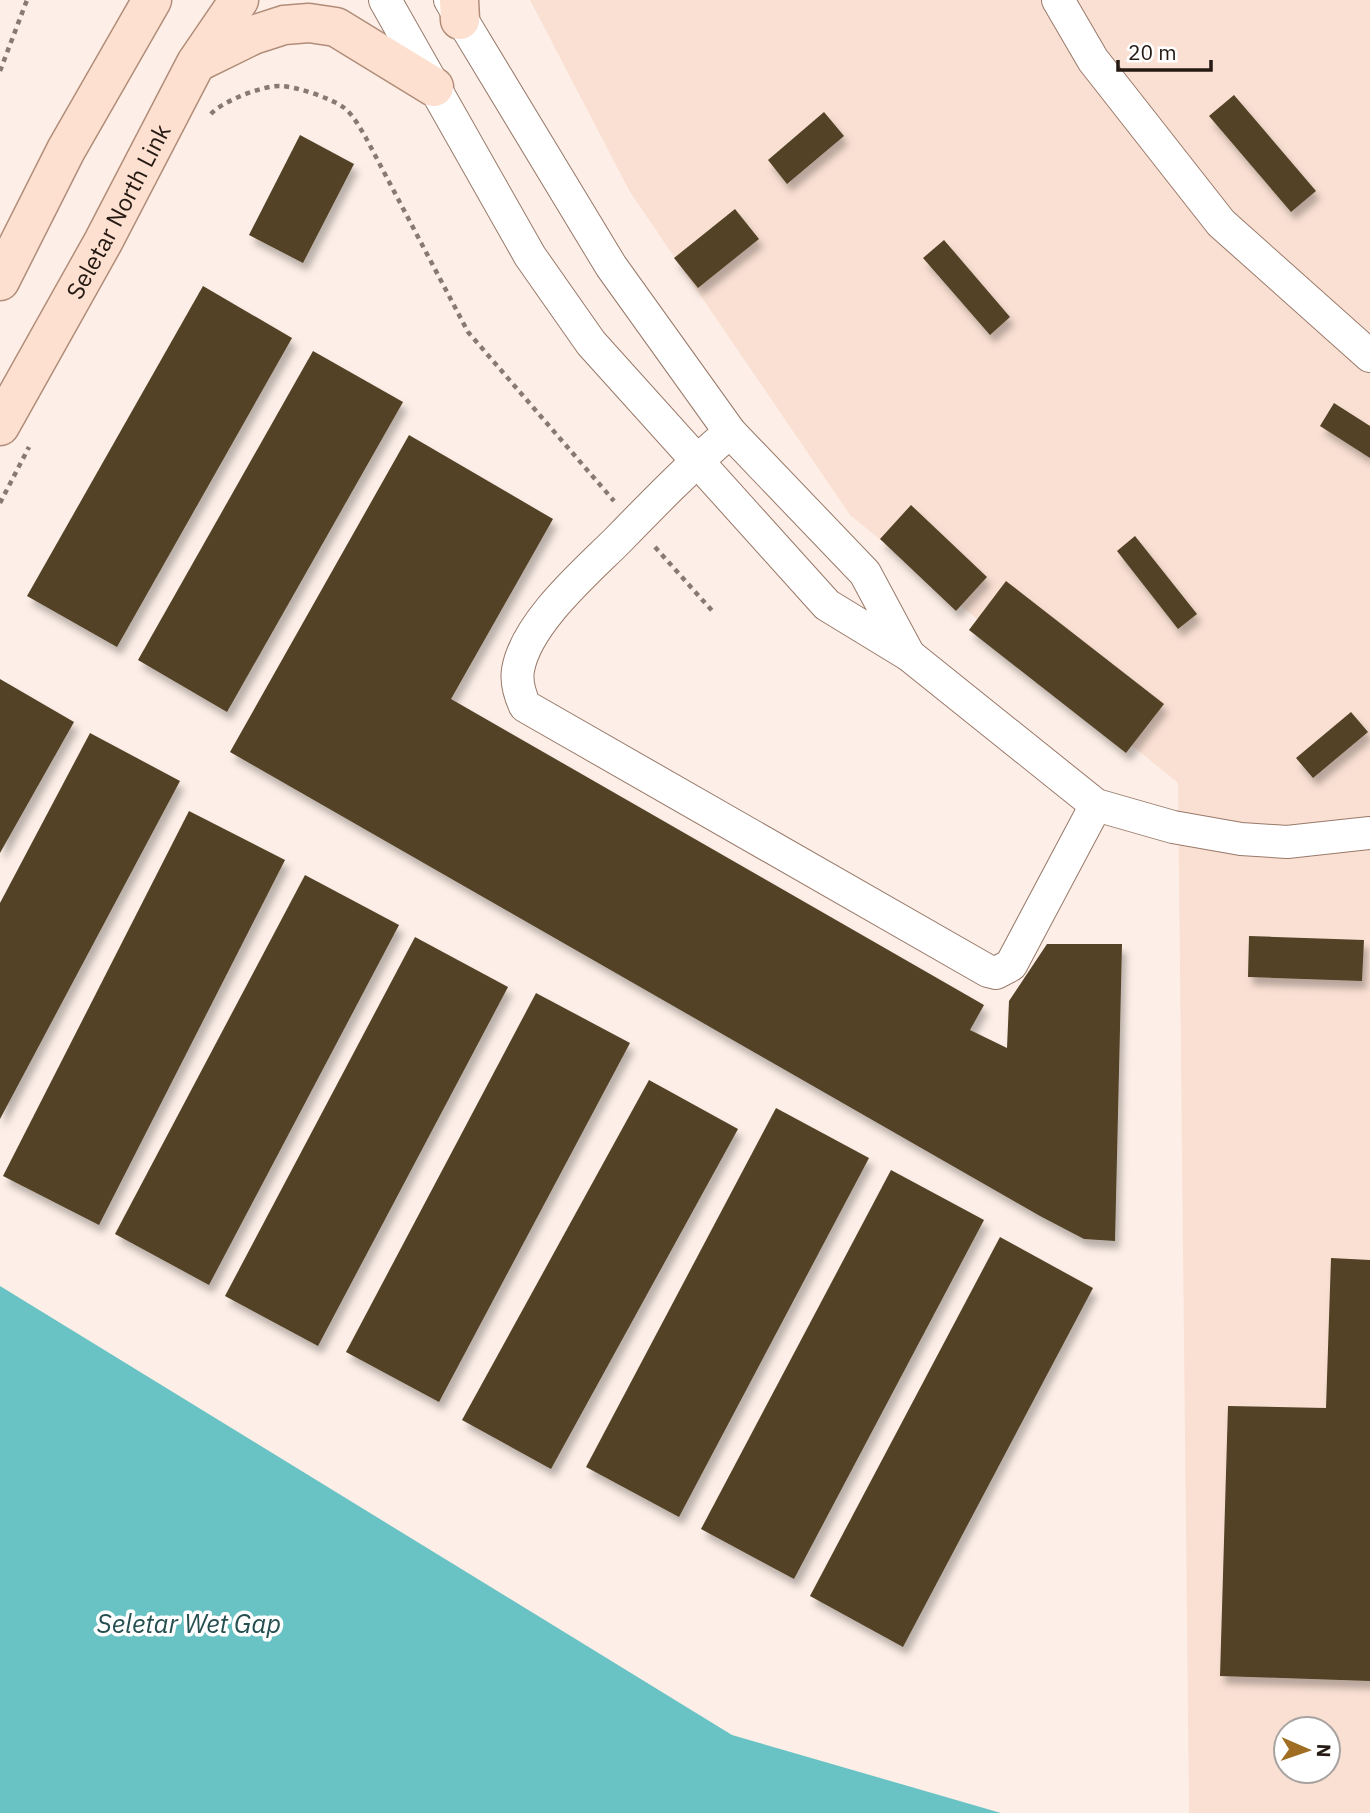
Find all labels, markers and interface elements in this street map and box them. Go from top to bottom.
scale bar [1118,28,1211,72]
text: 20 m [1128,38,1177,66]
street label: Seletar North Link [58,118,178,305]
water label: Seletar Wet Gap [97,1606,281,1640]
north arrow [1272,1715,1342,1785]
text: N [1312,1743,1336,1758]

